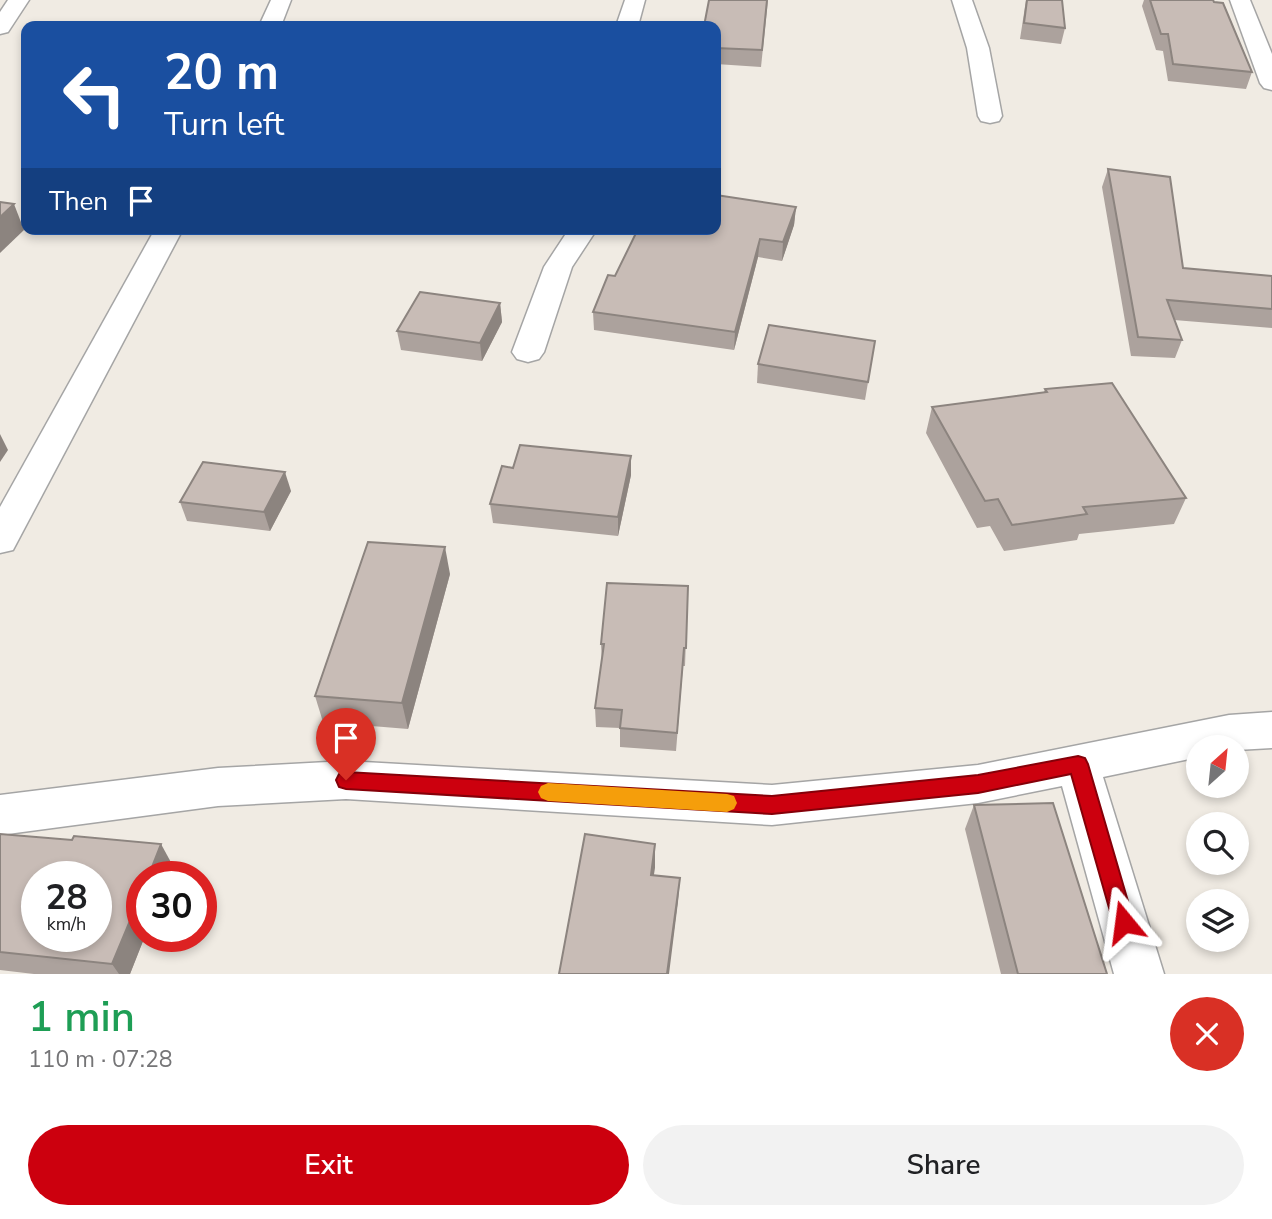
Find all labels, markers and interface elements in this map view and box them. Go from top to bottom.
text: 20 m [164,39,279,106]
icon: left [49,49,140,140]
text: Turn left [164,103,284,146]
icon: arrive [122,182,160,220]
text: Then [49,184,108,219]
pin [316,708,376,780]
icon: arrive [327,719,365,757]
north arrow [1186,735,1250,798]
map controls [1186,735,1249,952]
button: search [1186,812,1249,875]
speed limit sign: 30 [126,861,217,952]
text: 28 [45,874,88,921]
position arrow [1087,885,1161,959]
button: layers [1186,889,1249,952]
text: km/h [47,912,86,936]
text: 1 min [28,989,135,1046]
button: close [1170,997,1244,1071]
text: 110 m · 07:28 [28,1044,173,1075]
button: Exit [28,1125,629,1205]
button: Share [643,1125,1244,1205]

